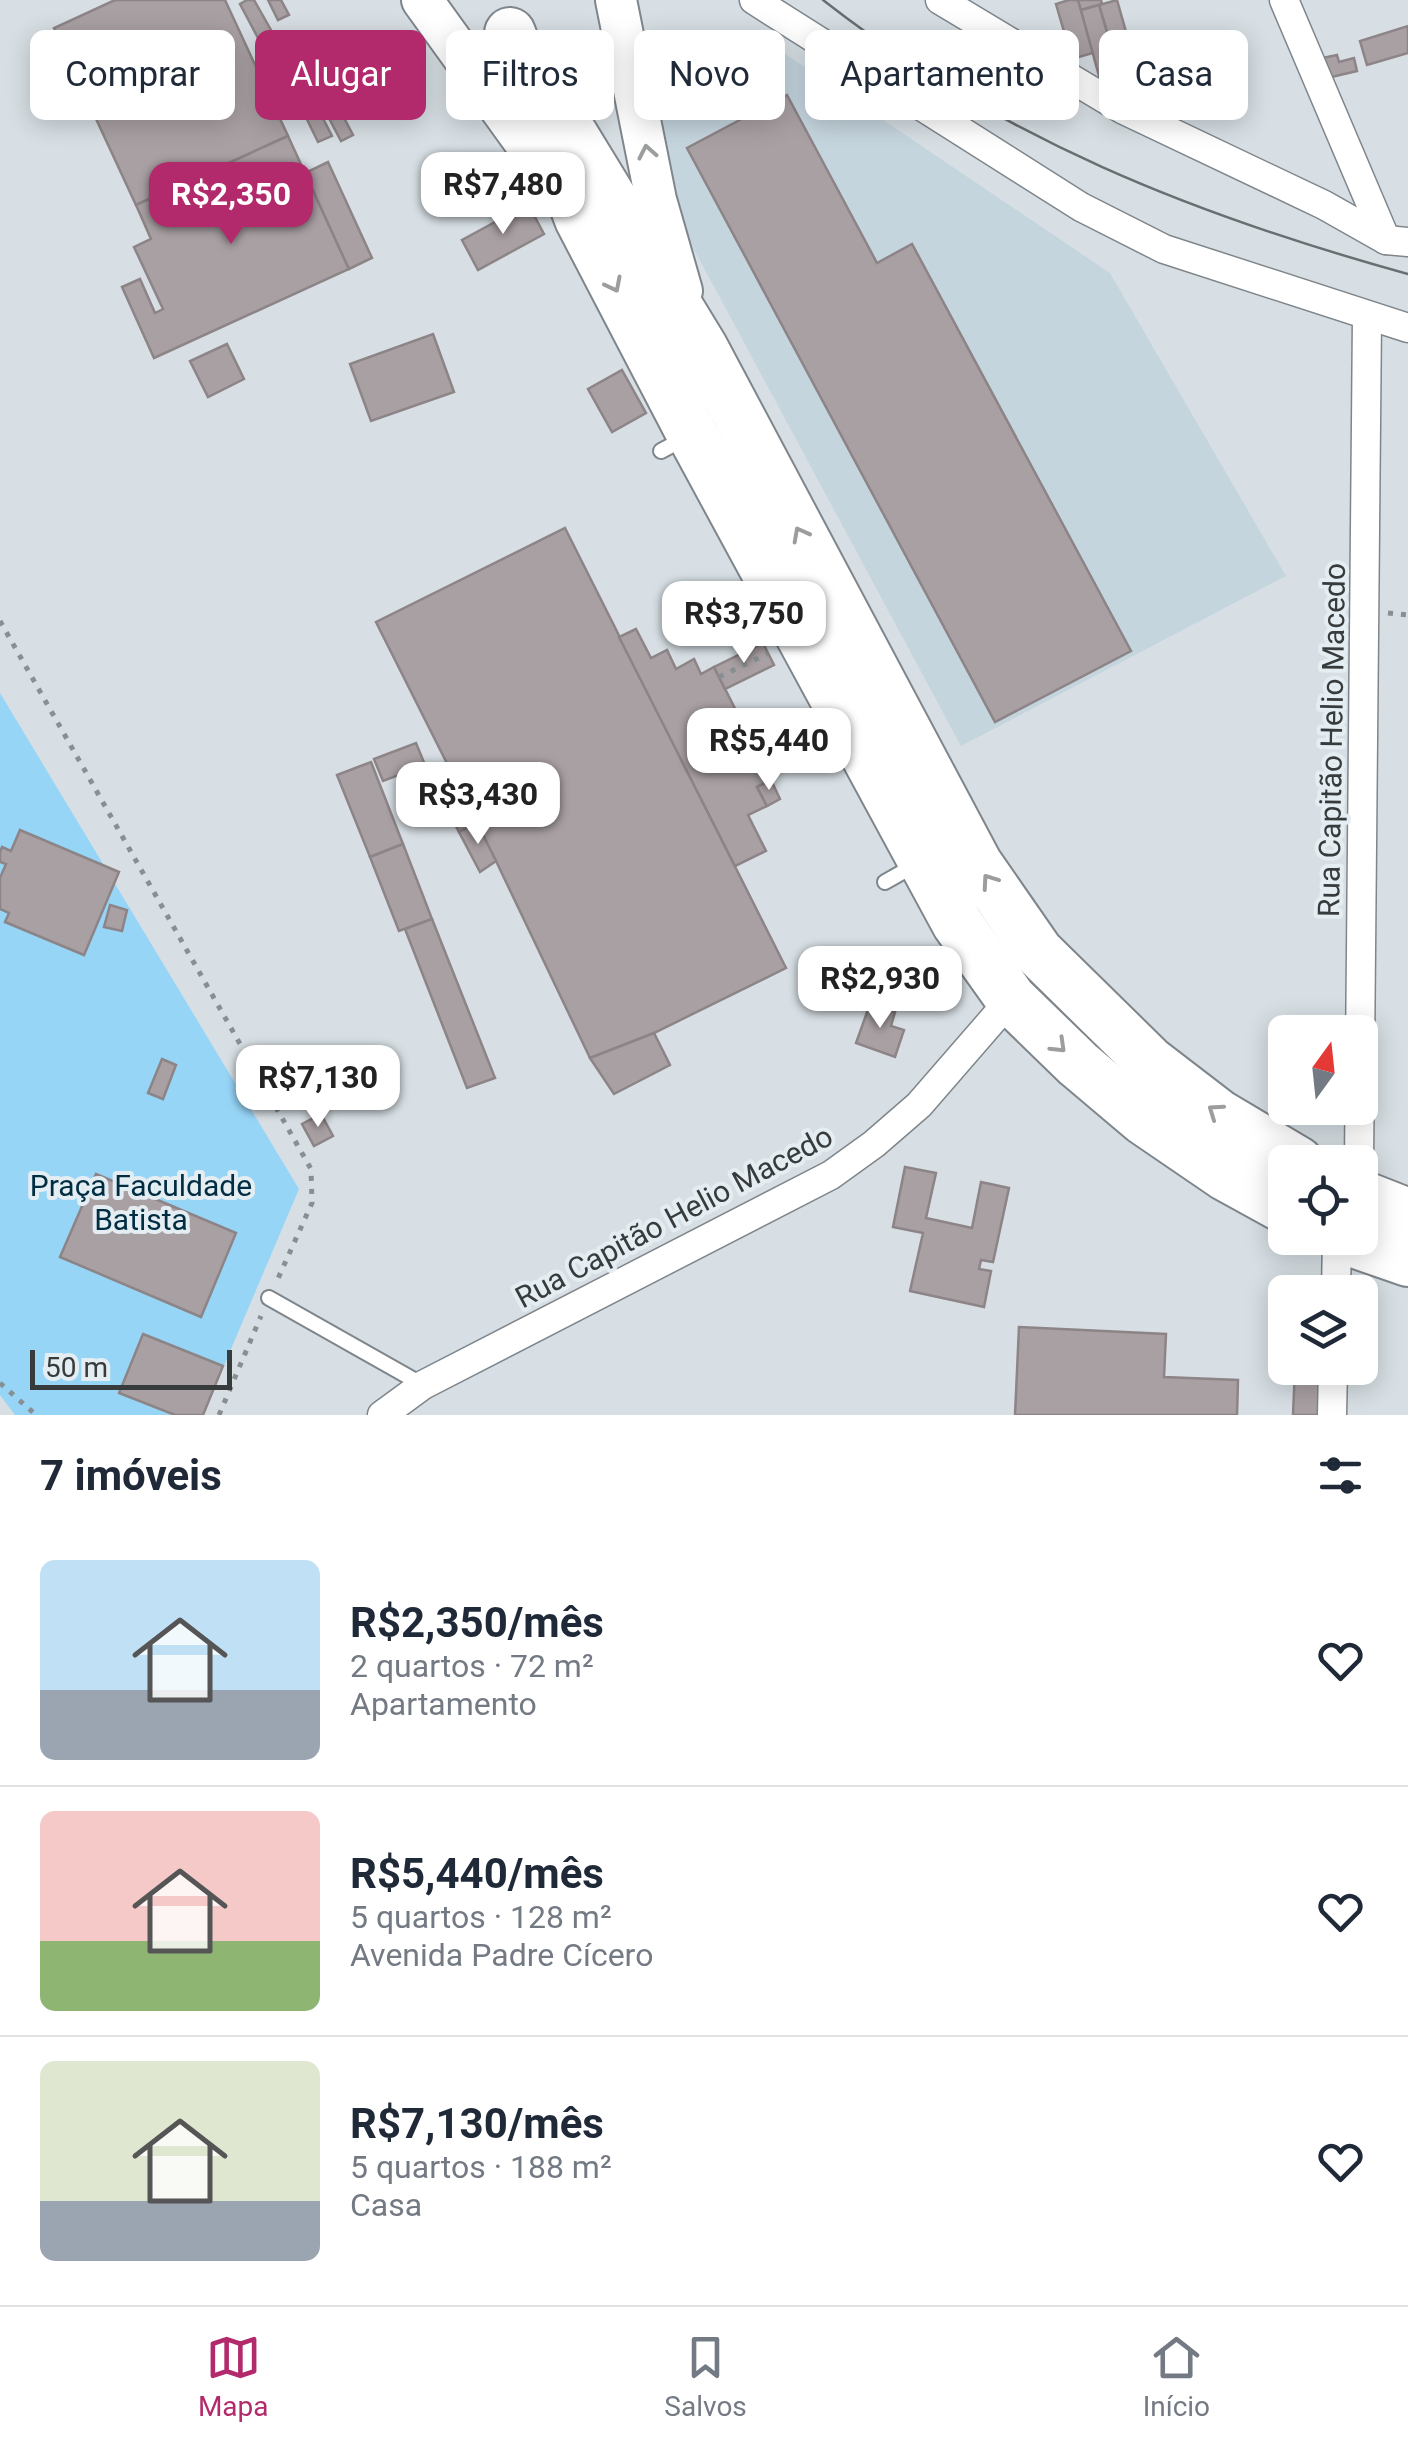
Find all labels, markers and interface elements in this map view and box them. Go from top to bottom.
chip: Comprar [30,30,235,120]
chip: Alugar [255,30,426,120]
chip: Filtros [446,30,614,120]
chip: Novo [634,30,785,120]
chip: Apartamento [805,30,1079,120]
chip: Casa [1099,30,1248,120]
one-way arrow [637,144,658,161]
pin: R$7,480 [411,152,595,237]
pin: R$2,350 [139,162,323,247]
text: R$7,480 [443,165,563,203]
text: R$2,350 [171,175,291,213]
one-way arrow [602,274,621,292]
one-way arrow [793,526,812,544]
street label: Rua Capitão Helio Macedo [1311,563,1352,917]
pin: R$3,750 [652,581,836,666]
text: R$3,750 [684,594,804,632]
pin: R$5,440 [677,708,861,793]
text: R$5,440 [709,721,829,759]
pin: R$3,430 [386,762,570,847]
text: R$3,430 [418,775,538,813]
one-way arrow [983,873,1001,892]
pin: R$2,930 [788,946,972,1031]
text: R$2,930 [820,959,940,997]
north arrow [1268,1015,1378,1125]
map controls [1268,1015,1378,1385]
one-way arrow [1048,1034,1066,1052]
pin: R$7,130 [226,1045,410,1130]
text: R$7,130 [258,1058,378,1096]
one-way arrow [1208,1105,1226,1123]
street label: Rua Capitão Helio Macedo [509,1118,838,1315]
button: locate [1268,1145,1378,1255]
park label: Praça Faculdade Batista [30,1168,252,1237]
button: layers [1268,1275,1378,1385]
scale bar [30,1345,232,1390]
text: 50 m [45,1351,108,1384]
icon: filters [1313,1448,1368,1503]
text: 7 imóveis [40,1451,222,1500]
text: R$2,350/mês [350,1598,604,1647]
icon: home [120,1600,240,1720]
icon: heart [1313,1633,1368,1688]
text: 2 quartos · 72 m² [350,1647,594,1685]
text: Apartamento [350,1685,537,1723]
text: R$5,440/mês [350,1849,604,1898]
icon: home [120,1851,240,1971]
icon: heart [1313,1884,1368,1939]
text: 5 quartos · 128 m² [350,1898,612,1936]
text: Avenida Padre Cícero [350,1936,653,1974]
text: R$7,130/mês [350,2099,604,2148]
icon: home [120,2101,240,2221]
icon: heart [1313,2134,1368,2189]
text: 5 quartos · 188 m² [350,2148,612,2186]
text: Casa [350,2186,422,2224]
tab: Mapa [198,2330,269,2423]
tab: Salvos [664,2330,747,2423]
tab: Início [1143,2330,1210,2423]

